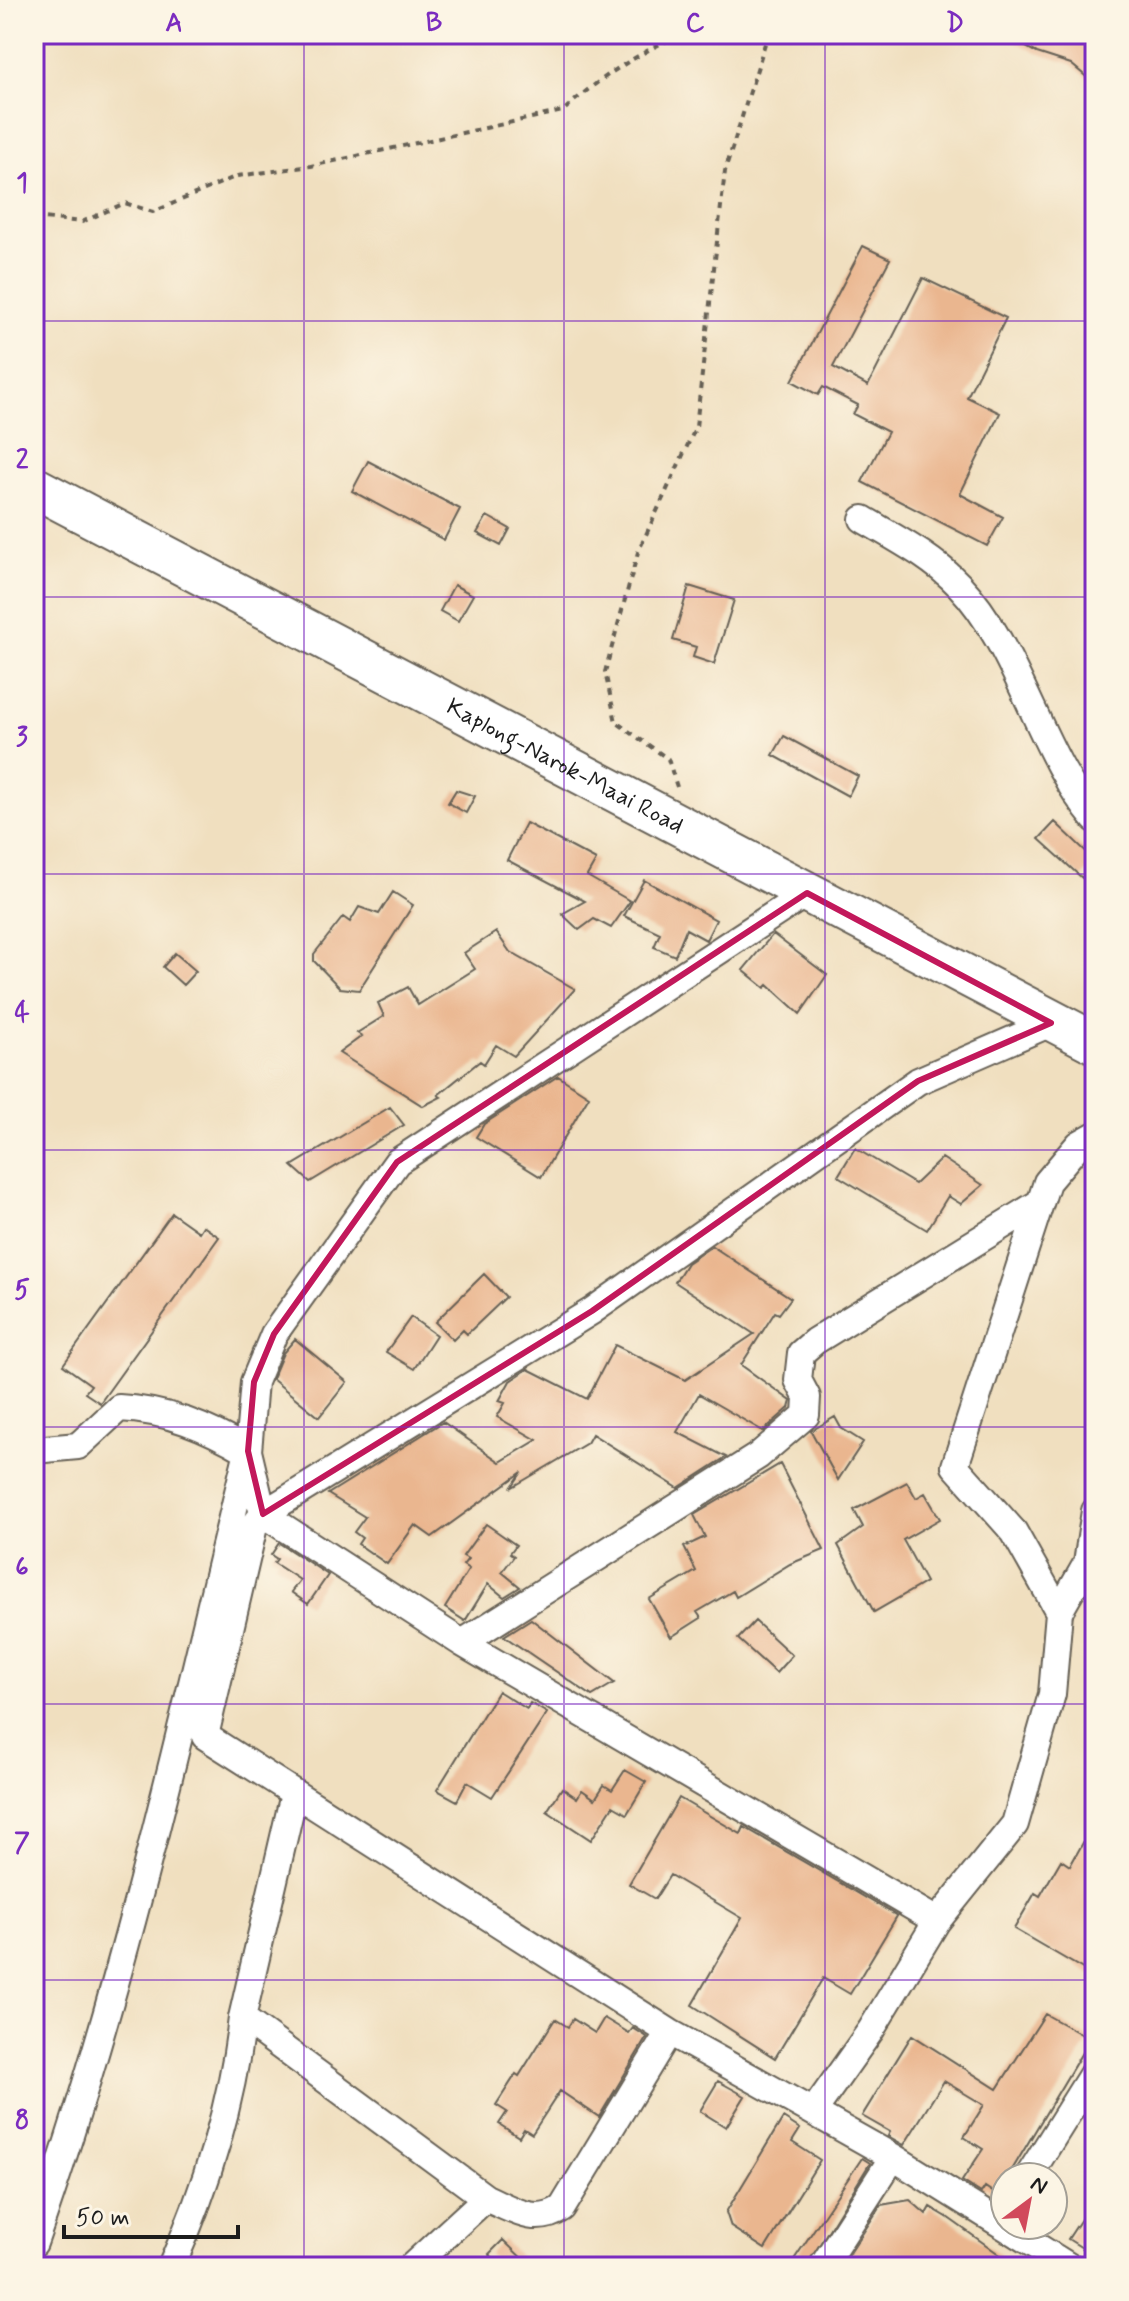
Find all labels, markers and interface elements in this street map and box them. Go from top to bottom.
text: A [165,7,183,41]
text: B [426,7,442,41]
text: C [686,7,705,41]
text: D [946,7,964,41]
text: 1 [16,167,28,201]
text: 2 [16,444,29,478]
street label: Kaplong-Narok-Maai Road [441,692,689,842]
text: 3 [16,721,28,755]
text: 4 [14,997,30,1031]
text: 5 [14,1274,30,1308]
text: 6 [15,1551,29,1585]
text: 7 [14,1827,30,1861]
text: 8 [15,2104,29,2138]
north arrow [989,2161,1069,2241]
text: N [1025,2170,1052,2201]
scale bar [64,2189,238,2239]
text: 50 m [76,2203,130,2234]

